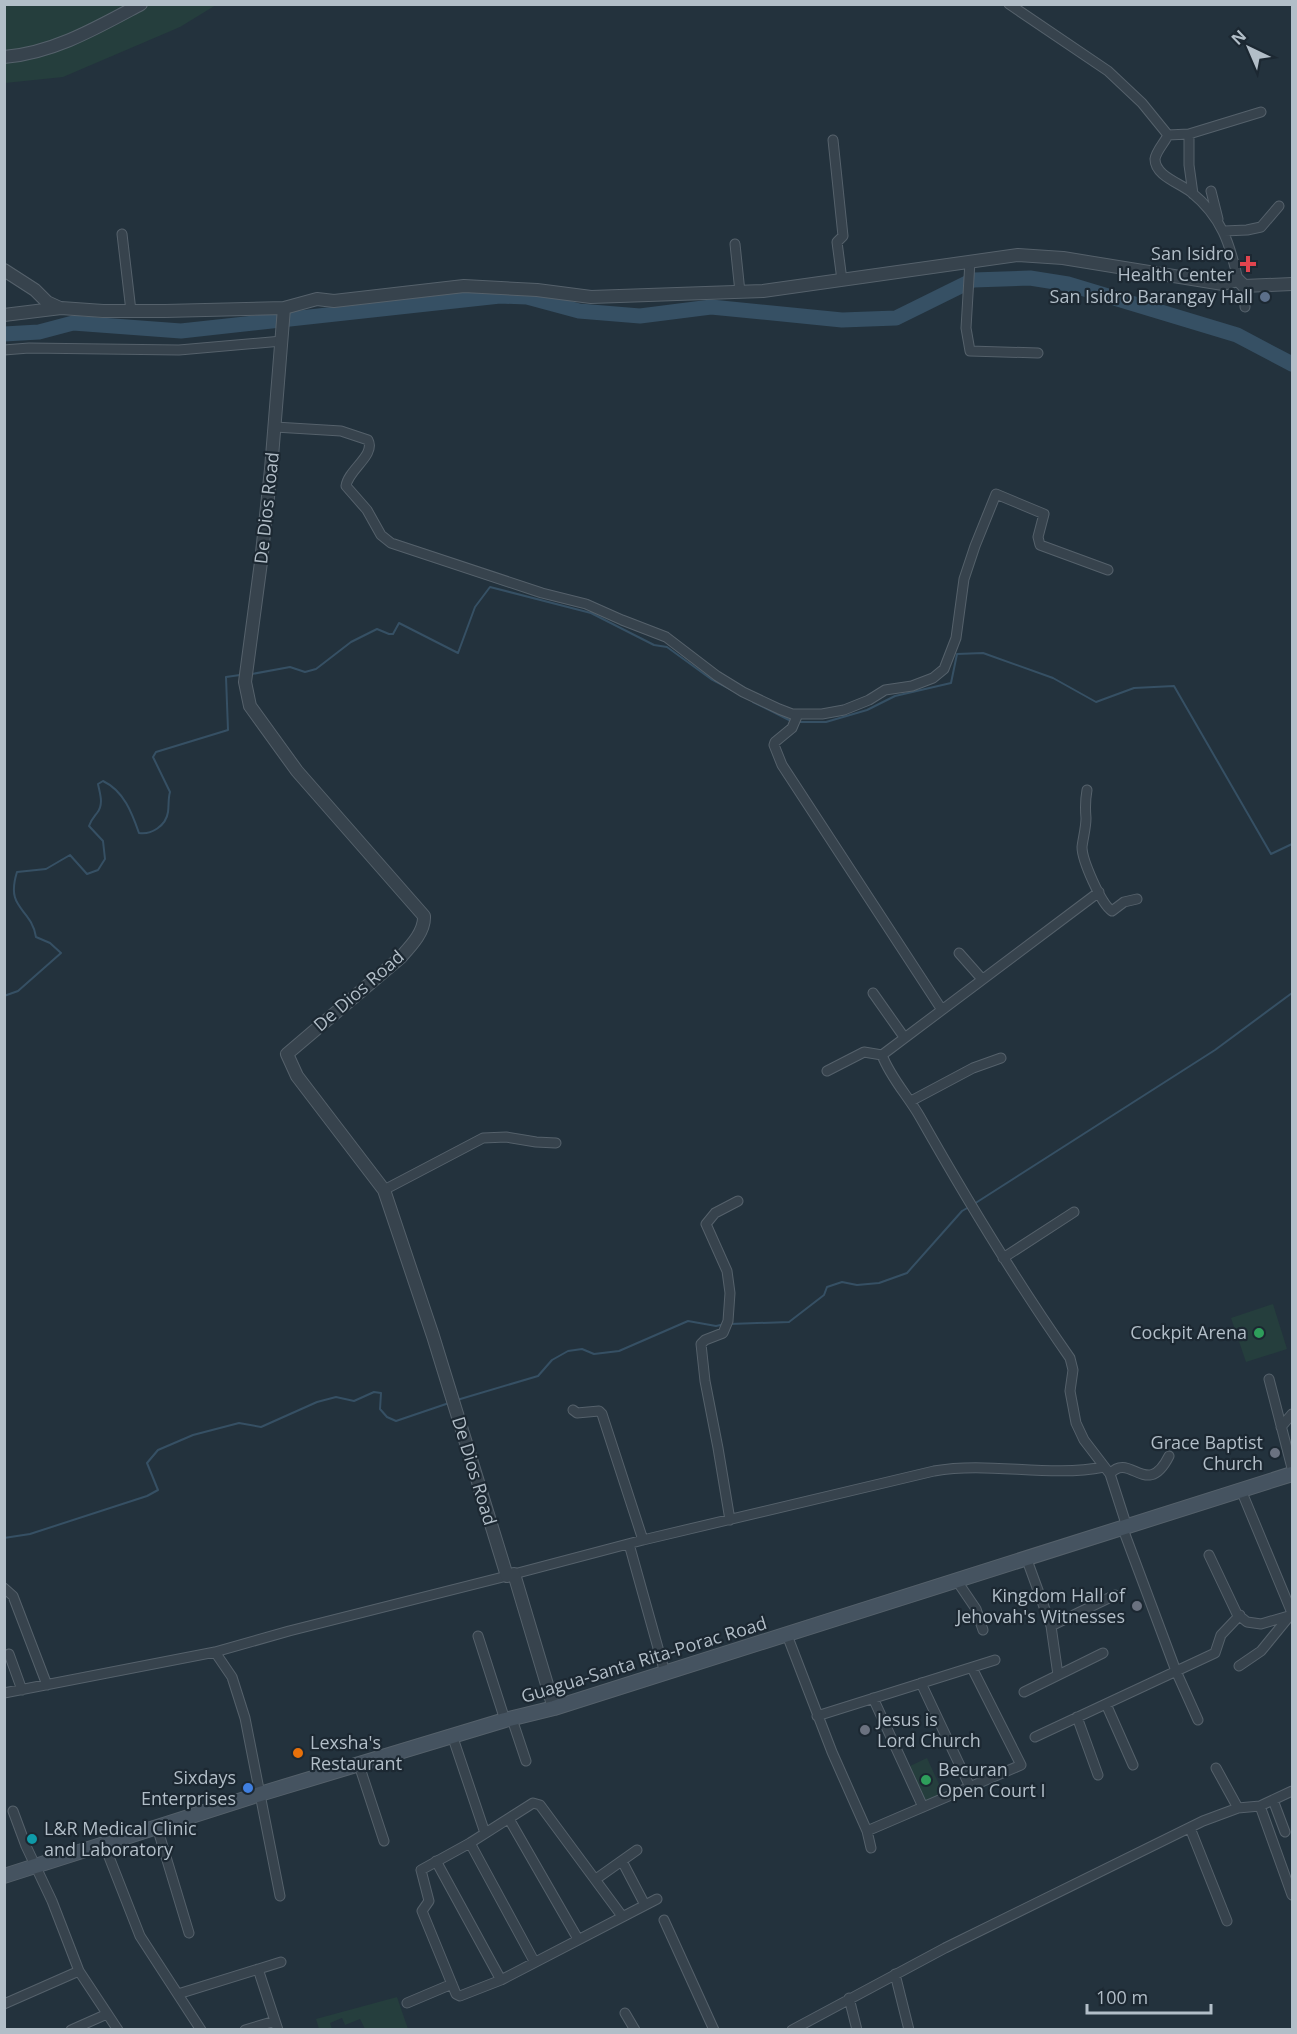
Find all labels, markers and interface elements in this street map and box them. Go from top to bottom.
north arrow [1219,18,1279,78]
text: N [1226,25,1251,50]
place label: San Isidro Health Center [1118,241,1235,286]
marker: San Isidro Health Center [1239,255,1257,273]
place label: San Isidro Barangay Hall [1050,284,1253,308]
marker: San Isidro Barangay Hall [1258,290,1272,304]
street label: De Dios Road [248,451,284,565]
street label: De Dios Road [308,944,409,1036]
place label: Cockpit Arena [1130,1320,1247,1344]
marker: Cockpit Arena [1252,1326,1266,1340]
street label: De Dios Road [447,1413,503,1528]
place label: Grace Baptist Church [1151,1430,1263,1475]
marker: Grace Baptist Church [1268,1446,1282,1460]
place label: Kingdom Hall of Jehovah's Witnesses [954,1583,1126,1628]
marker: Kingdom Hall of Jehovah's Witnesses [1130,1599,1144,1613]
street label: Guagua-Santa Rita-Porac Road [518,1610,770,1708]
place label: Jesus is Lord Church [875,1707,981,1752]
marker: Jesus is Lord Church [858,1723,872,1737]
place label: Lexsha's Restaurant [310,1730,402,1775]
marker: Lexsha's Restaurant [291,1746,305,1760]
place label: Becuran Open Court I [938,1757,1046,1802]
place label: Sixdays Enterprises [141,1765,236,1810]
marker: Becuran Open Court I [919,1773,933,1787]
marker: Sixdays Enterprises [241,1781,255,1795]
place label: L&R Medical Clinic and Laboratory [44,1816,197,1861]
marker: L&R Medical Clinic and Laboratory [25,1832,39,1846]
scale bar [1087,1977,1212,2015]
text: 100 m [1096,1985,1148,2009]

